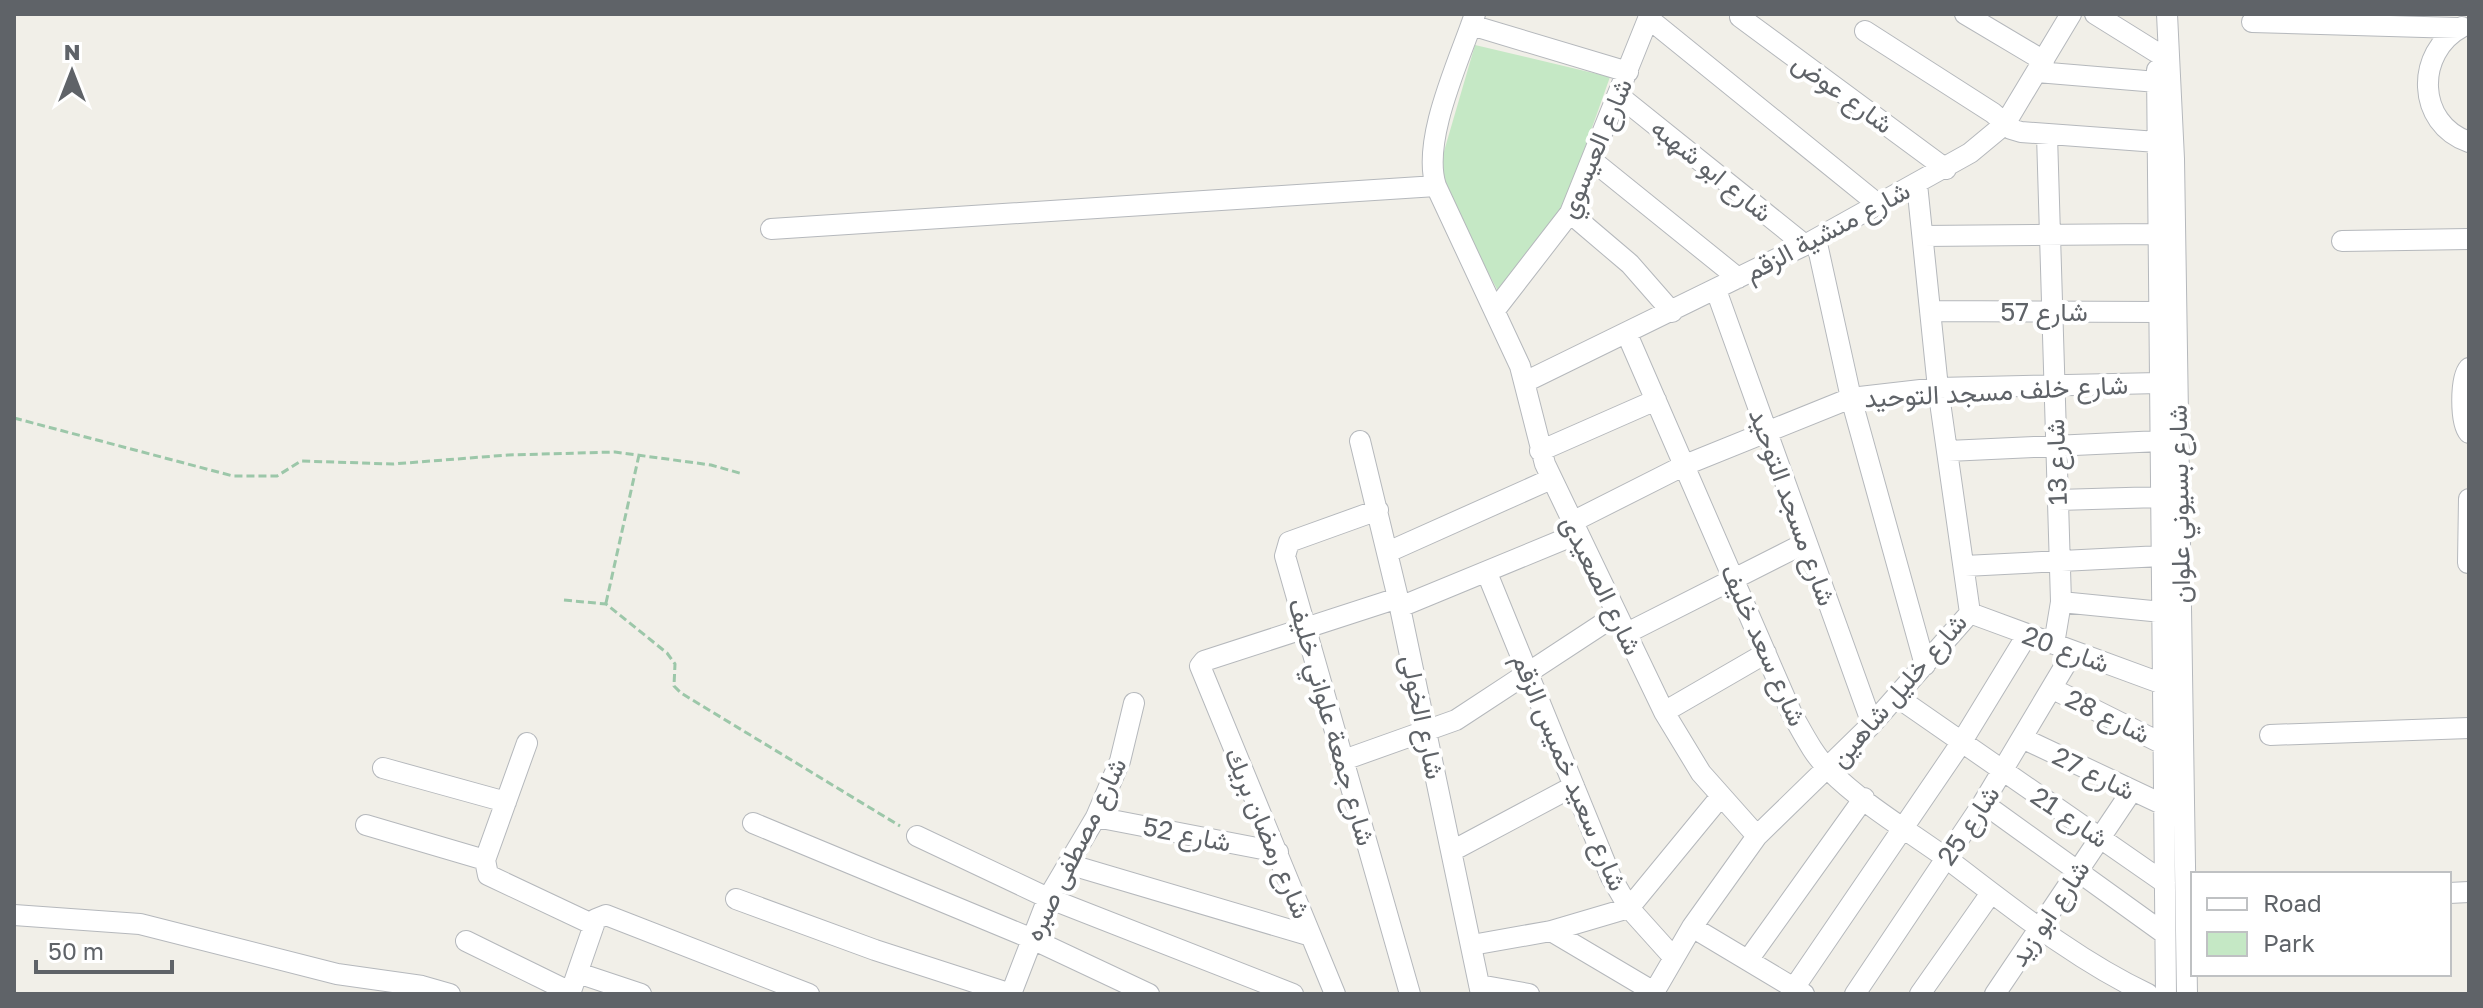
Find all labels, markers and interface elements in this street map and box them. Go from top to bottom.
north arrow [32,32,112,112]
text: N [64,38,80,65]
street label: شارع عوض [1785,46,1899,142]
street label: شارع العيسوي [1552,74,1644,225]
street label: شارع ابو شهبه [1643,112,1779,230]
street label: شارع منشية الزقم [1739,174,1916,290]
street label: شارع 57 [2000,296,2088,330]
street label: شارع خلف مسجد التوحيد [1863,369,2129,416]
street label: شارع مسجد التوحيد [1740,404,1843,611]
street label: شارع بسيوني علوان [2162,404,2202,604]
street label: شارع 13 [2039,418,2076,506]
street label: شارع الصعيدى [1552,510,1649,661]
street label: شارع سعد خليف [1712,559,1814,732]
street label: شارع جمعة علواني خليف [1276,595,1382,851]
street label: شارع خليل شاهين [1823,607,1975,775]
street label: شارع 20 [2017,619,2114,682]
street label: شارع سعيد خميس الزقم [1503,649,1634,896]
street label: شارع الخولى [1392,652,1451,782]
street label: شارع 28 [2060,682,2155,752]
street label: شارع 27 [2046,740,2140,809]
street label: شارع رمضان بريك [1215,743,1318,924]
street label: شارع مصطفى صبره [1017,752,1135,947]
street label: شارع 25 [1930,779,2008,872]
street label: شارع 21 [2024,780,2115,857]
street label: شارع 52 [1140,810,1234,861]
street label: شارع ابو زيد [2002,854,2098,974]
legend [2191,872,2451,976]
text: Road [2263,888,2322,917]
scale bar [36,924,172,974]
text: Park [2263,928,2315,957]
text: 50 m [48,936,104,965]

